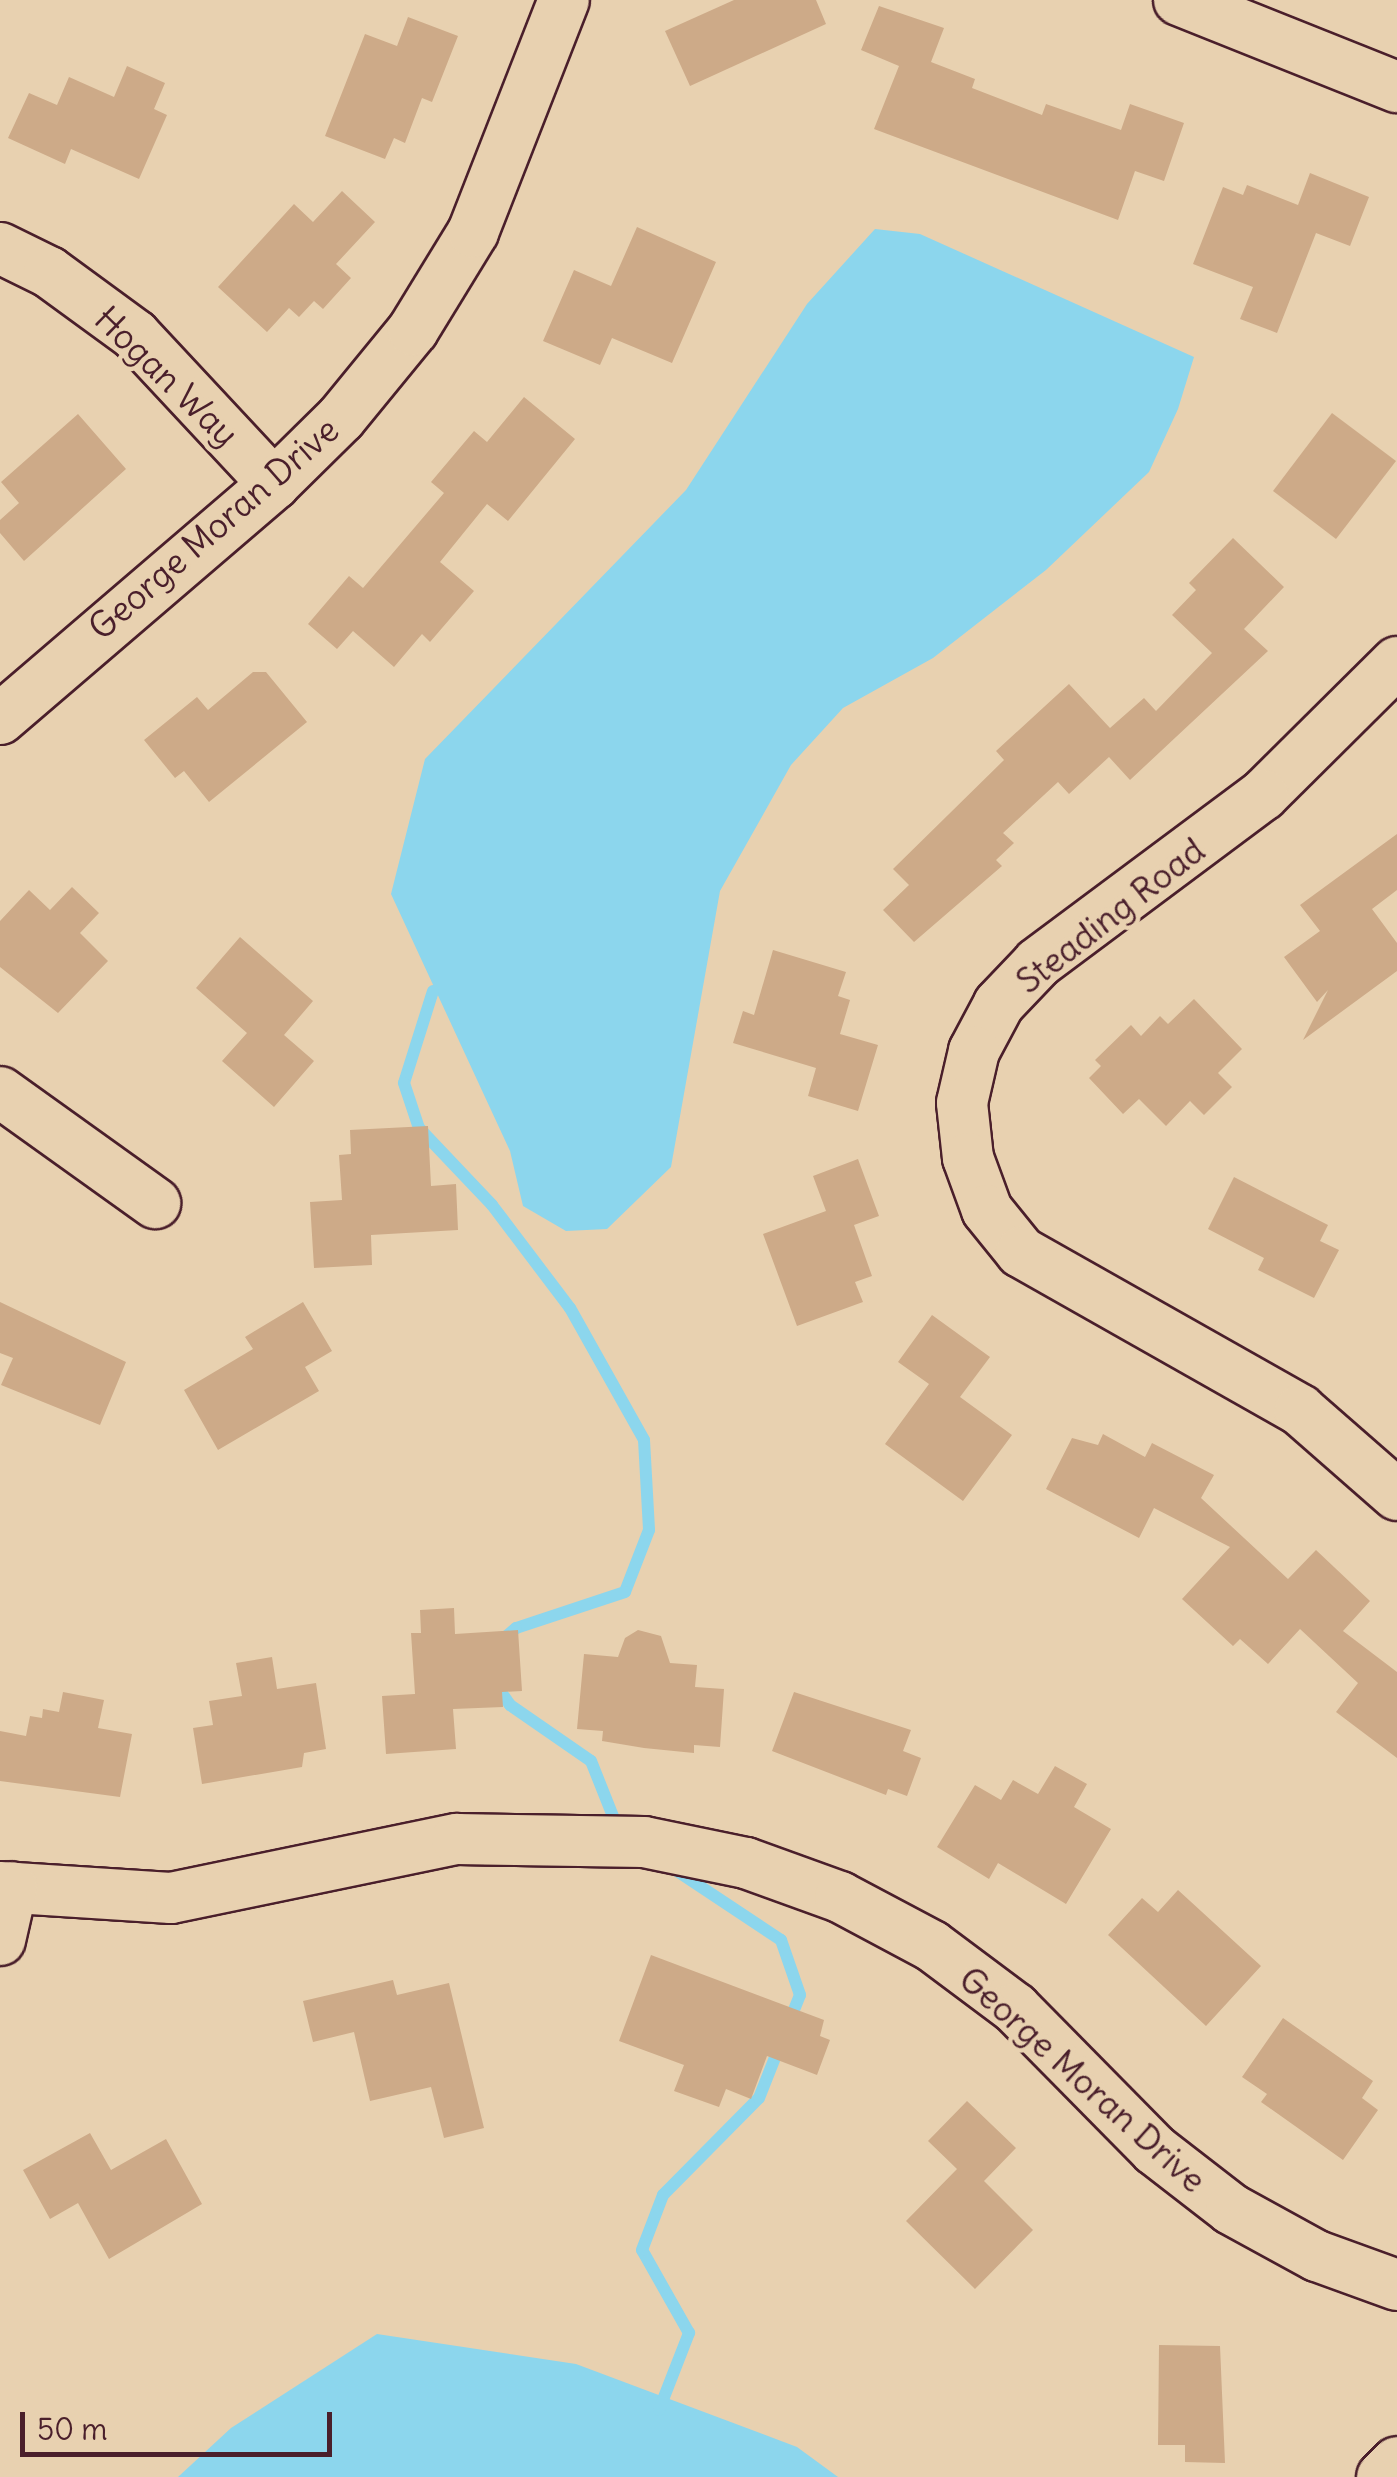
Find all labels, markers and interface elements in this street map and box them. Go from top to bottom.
street label: Hogan Way [86,297,248,455]
street label: George Moran Drive [79,408,347,648]
street label: Steading Road [1007,828,1213,1002]
street label: George Moran Drive [951,1957,1215,2201]
scale bar [25,2392,338,2454]
text: 50 m [37,2410,107,2448]

